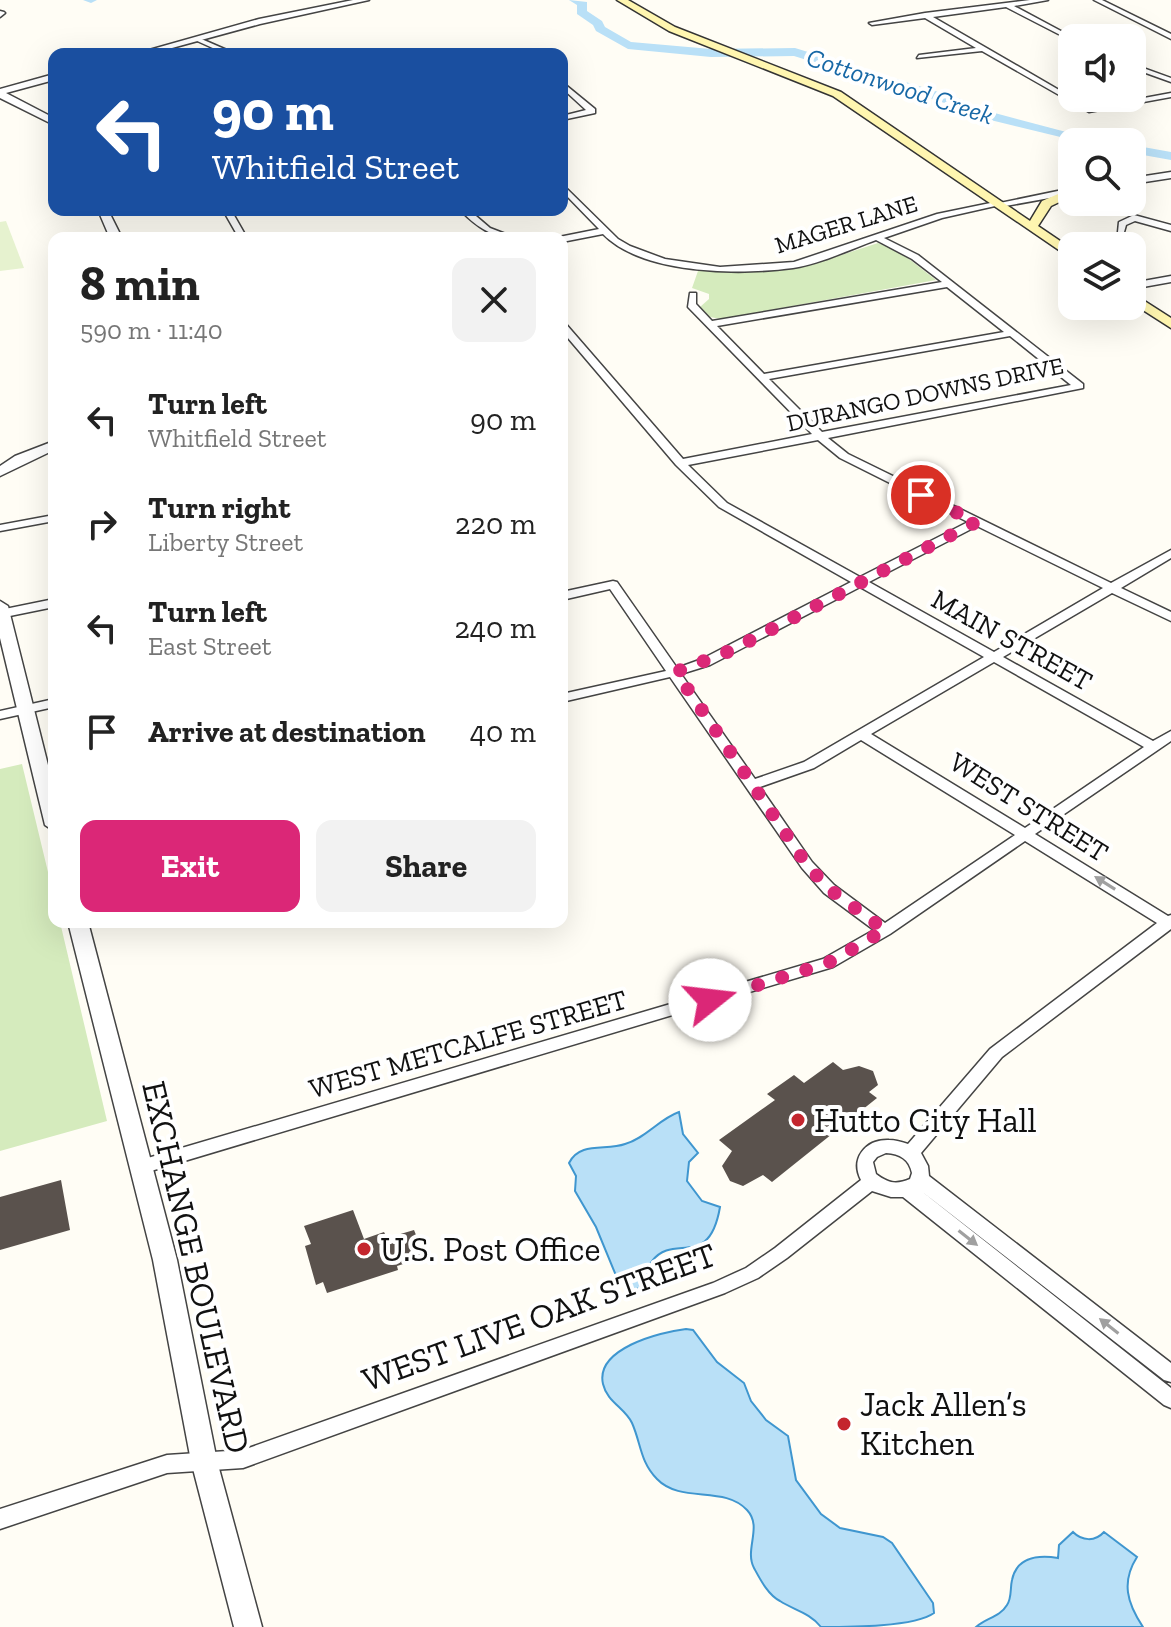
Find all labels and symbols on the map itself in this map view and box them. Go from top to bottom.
water label: Cottonwood Creek [803,41,997,131]
street label: MAGER LANE [771,189,921,259]
street label: DURANGO DOWNS DRIVE [784,350,1066,438]
pin [887,461,955,529]
street label: MAIN STREET [926,582,1098,698]
street label: WEST STREET [944,745,1114,869]
one-way arrow [1094,876,1115,891]
position arrow [668,958,752,1042]
street label: WEST METCALFE STREET [305,983,631,1105]
street label: EXCHANGE BOULEVARD [133,1077,259,1457]
place label: Hutto City Hall [814,1100,1037,1141]
marker: Hutto City Hall [789,1111,807,1129]
place label: U.S. Post Office [380,1229,600,1270]
one-way arrow [958,1229,978,1246]
street label: WEST LIVE OAK STREET [357,1234,721,1400]
marker: U.S. Post Office [355,1240,373,1258]
one-way arrow [1099,1318,1119,1335]
place label: Jack Allen’s Kitchen [860,1384,1027,1464]
marker: Jack Allen’s Kitchen [835,1415,853,1433]

